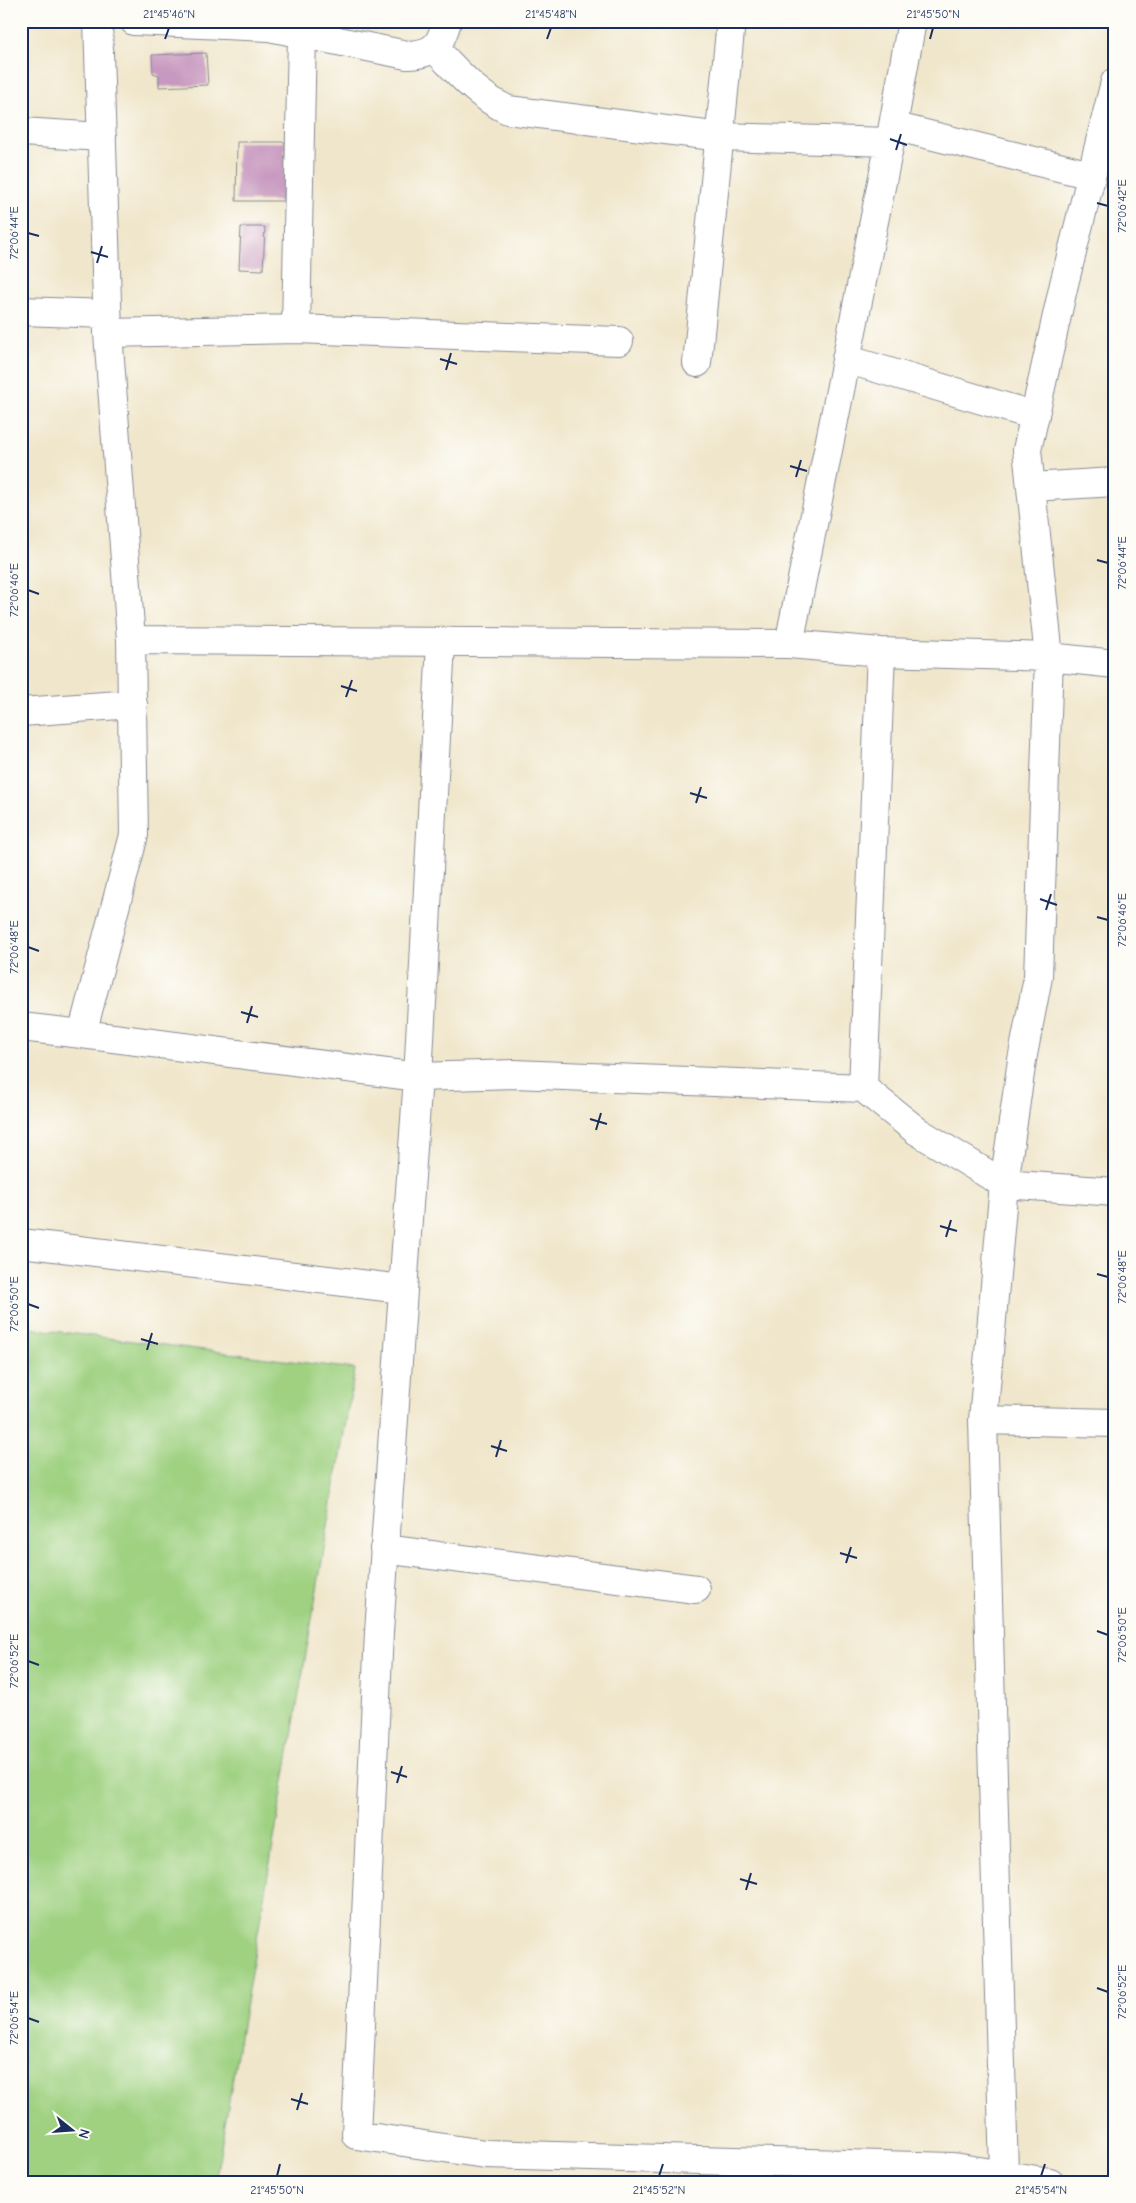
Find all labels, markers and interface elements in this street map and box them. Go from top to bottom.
text: 21°45'46"N [143,7,195,21]
text: 21°45'48"N [525,7,577,21]
text: 21°45'50"N [906,7,960,21]
text: 72°06'42"E [1115,179,1129,233]
text: 72°06'44"E [7,206,21,260]
text: 72°06'44"E [1115,536,1129,590]
text: 72°06'46"E [7,563,21,617]
text: 72°06'46"E [1115,893,1129,947]
text: 72°06'48"E [7,920,21,974]
text: 72°06'48"E [1115,1250,1129,1304]
text: 72°06'50"E [7,1276,21,1332]
text: 72°06'50"E [1115,1607,1129,1663]
text: 72°06'52"E [7,1634,21,1688]
text: 72°06'52"E [1115,1965,1129,2019]
text: 72°06'54"E [7,1991,21,2045]
north arrow [48,2106,98,2156]
text: N [74,2127,93,2141]
text: 21°45'50"N [250,2183,304,2197]
text: 21°45'52"N [633,2183,685,2197]
text: 21°45'54"N [1015,2183,1067,2197]

